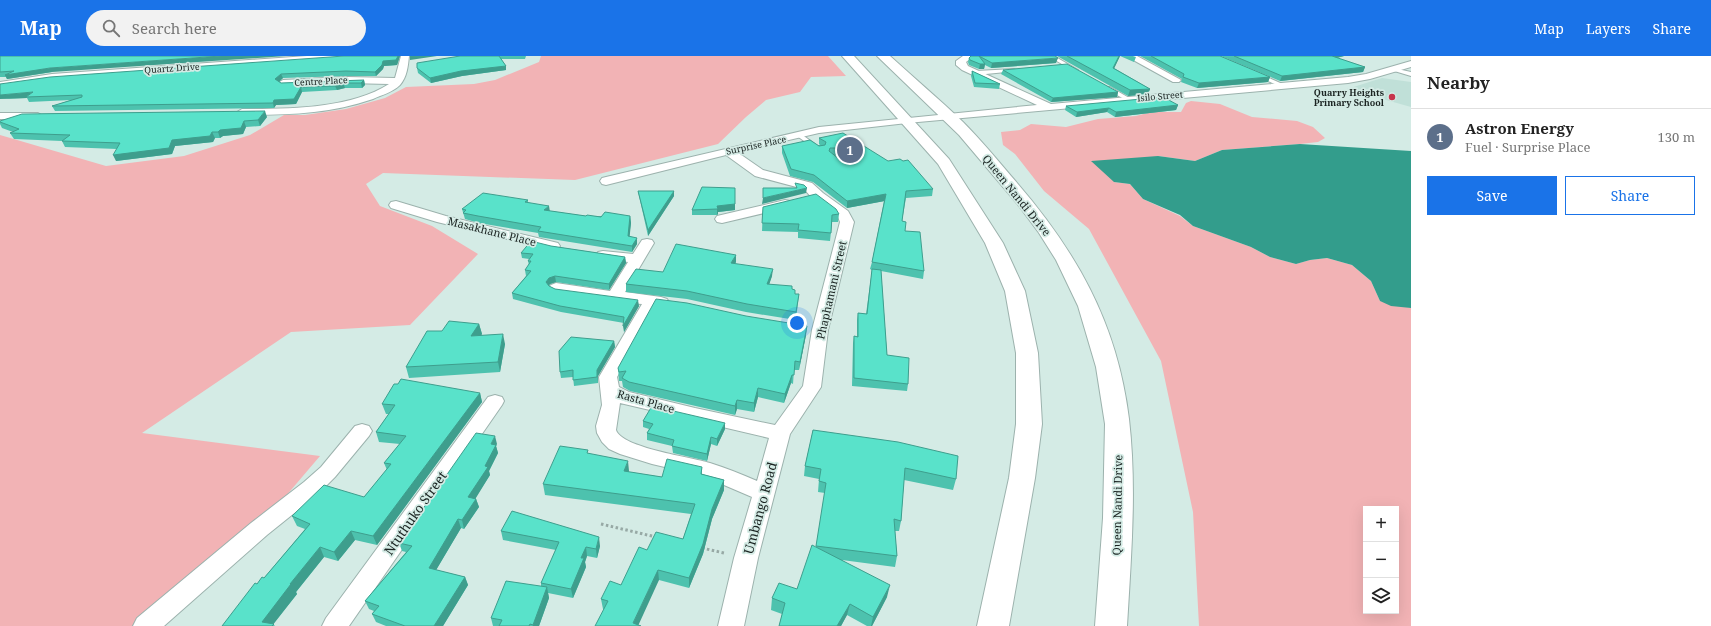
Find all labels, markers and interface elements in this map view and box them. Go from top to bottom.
search box [86,10,366,46]
text: Map [20,15,62,41]
icon: search [100,17,122,39]
text: Search here [132,18,217,38]
text: Map [1534,19,1564,38]
text: Layers [1586,19,1631,38]
text: Share [1653,19,1691,38]
street label: Quartz Drive [144,60,200,76]
text: Nearby [1427,71,1490,94]
street label: Centre Place [294,73,348,89]
place label: Quarry Heights Primary School [1314,86,1385,109]
street label: Isilo Street [1137,88,1183,104]
marker: Quarry Heights Primary School [1387,92,1397,102]
text: Astron Energy [1465,118,1574,138]
text: 1 [1436,128,1444,146]
text: 130 m [1658,128,1695,146]
street label: Surprise Place [725,132,787,158]
pin: 1 [837,135,863,165]
text: Fuel · Surprise Place [1465,138,1590,156]
street label: Queen Nandi Drive [980,151,1055,239]
button: Save [1427,176,1557,215]
button: Share [1565,176,1695,215]
street label: Masakhane Place [446,213,538,249]
street label: Phaphamani Street [812,239,850,341]
your location [787,313,807,333]
street label: Rasta Place [616,386,676,416]
street label: Queen Nandi Drive [1109,454,1125,555]
street label: Umbango Road [739,460,781,556]
street label: Ntuthuko Street [379,467,451,558]
map controls [1363,506,1399,614]
button: + [1363,506,1399,542]
button: − [1363,542,1399,578]
button: layers [1363,578,1399,614]

